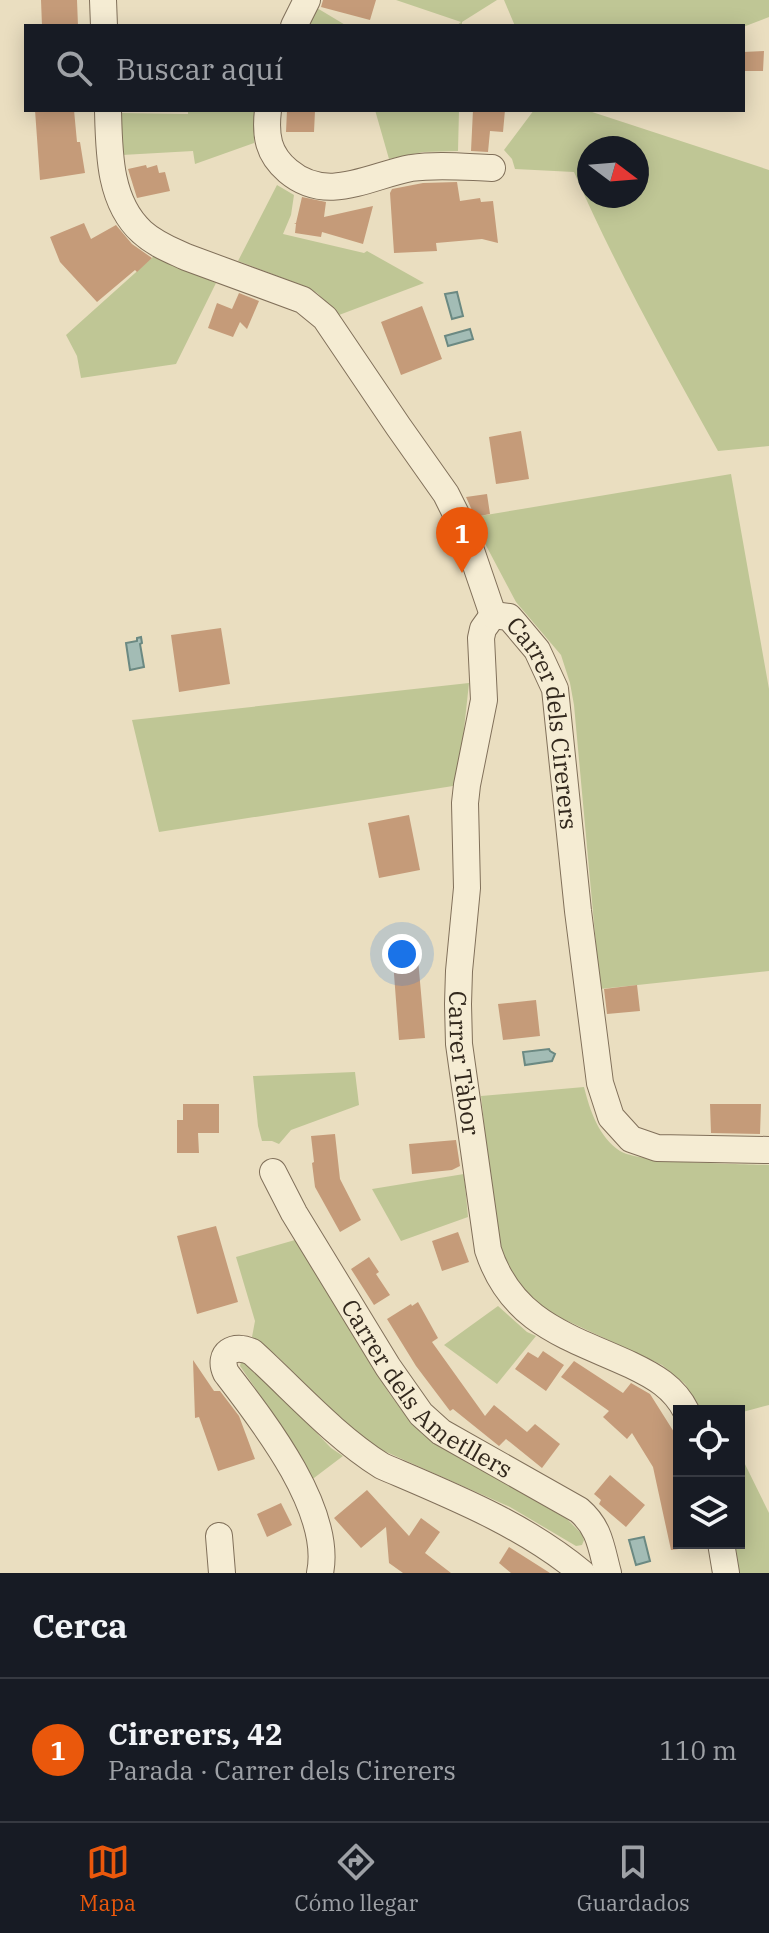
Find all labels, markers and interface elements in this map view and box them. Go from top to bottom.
search box [24,24,745,112]
icon: search [52,46,96,90]
text: Buscar aquí [116,49,283,88]
north arrow [577,136,649,208]
pin: 1 [436,507,488,573]
street label: Carrer dels Cirerers [500,610,585,831]
your location [382,934,422,974]
street label: Carrer Tàbor [442,990,488,1138]
street label: Carrer dels Ametllers [334,1293,518,1485]
map controls [673,1405,745,1549]
button: locate [673,1405,745,1477]
button: layers [673,1477,745,1549]
text: Cerca [32,1603,128,1647]
text: Cirerers, 42 [108,1714,283,1753]
text: 1 [50,1733,66,1767]
text: 110 m [659,1733,737,1767]
text: Parada · Carrer dels Cirerers [108,1753,456,1787]
tab: Mapa [79,1840,136,1917]
tab: Cómo llegar [295,1840,418,1917]
tab: Guardados [577,1840,690,1917]

